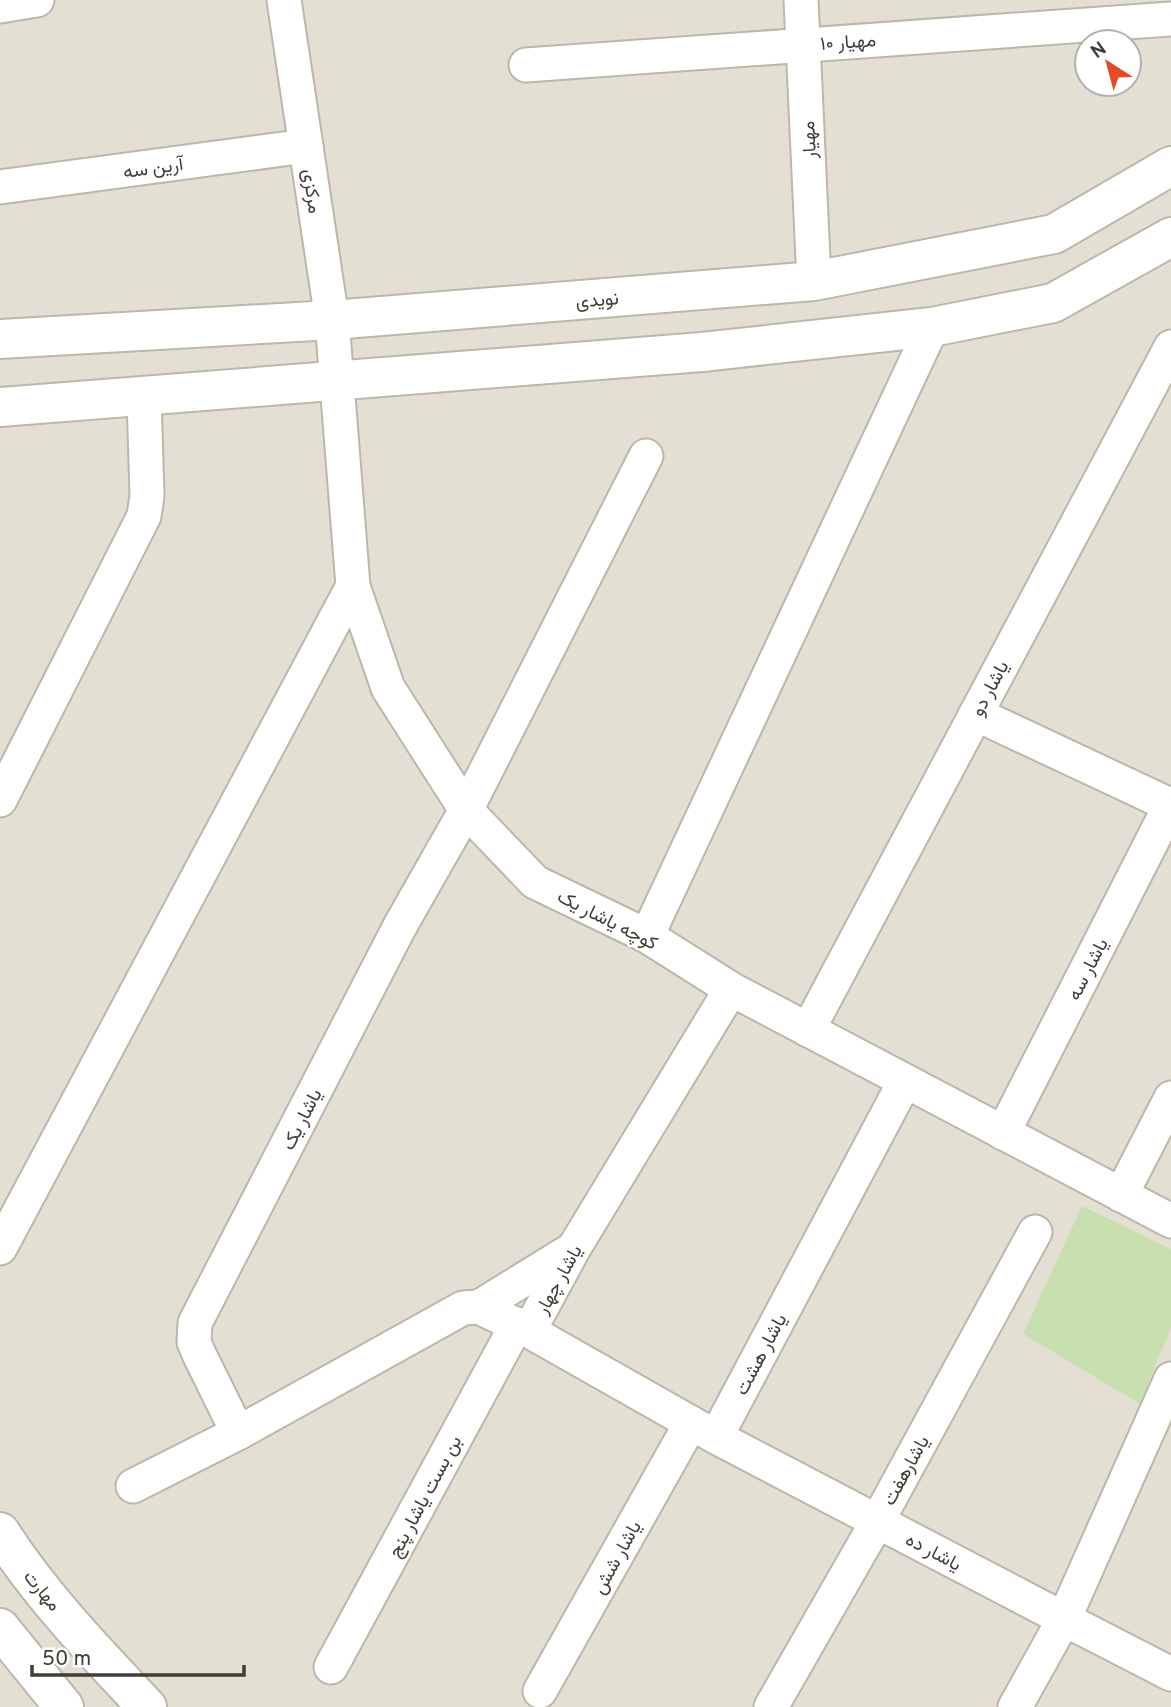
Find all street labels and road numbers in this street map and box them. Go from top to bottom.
street label: مهیار ۱۰ [819,29,877,57]
street label: مهیار [797,120,823,160]
street label: آرین سه [122,153,186,185]
street label: مرکزی [296,167,326,215]
street label: نویدی [575,287,620,315]
street label: یاشار دو [966,657,1015,721]
street label: کوچه یاشار یک [553,885,661,956]
street label: یاشار سه [1063,935,1115,1005]
street label: یاشار یک [277,1085,328,1155]
street label: یاشار چهار [530,1241,589,1320]
street label: یاشار هشت [730,1310,793,1400]
street label: بن بست یاشار پنج [384,1432,468,1562]
street label: یاشارهفت [878,1432,936,1510]
street label: یاشار شش [588,1517,648,1599]
street label: یاشار ده [901,1528,965,1577]
street label: مهارت [17,1566,66,1617]

